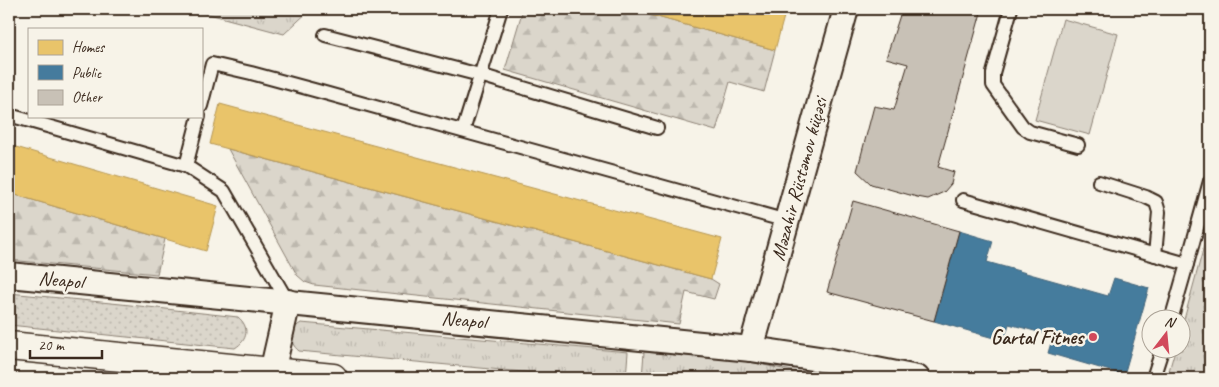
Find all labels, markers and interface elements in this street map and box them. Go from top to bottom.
legend [28,28,202,118]
text: Homes [72,38,106,57]
text: Public [72,64,102,83]
text: Other [72,88,103,107]
street label: Məzahir Rüstəmov küçəsi [765,93,833,263]
street label: Neapol [37,265,88,295]
street label: Neapol [440,305,491,335]
north arrow [1142,310,1192,360]
text: N [1163,313,1178,332]
place label: Gartal Fitnes [991,325,1085,350]
scale bar [30,327,102,359]
marker: Gartal Fitnes [1087,331,1099,343]
text: 20 m [38,336,65,355]

